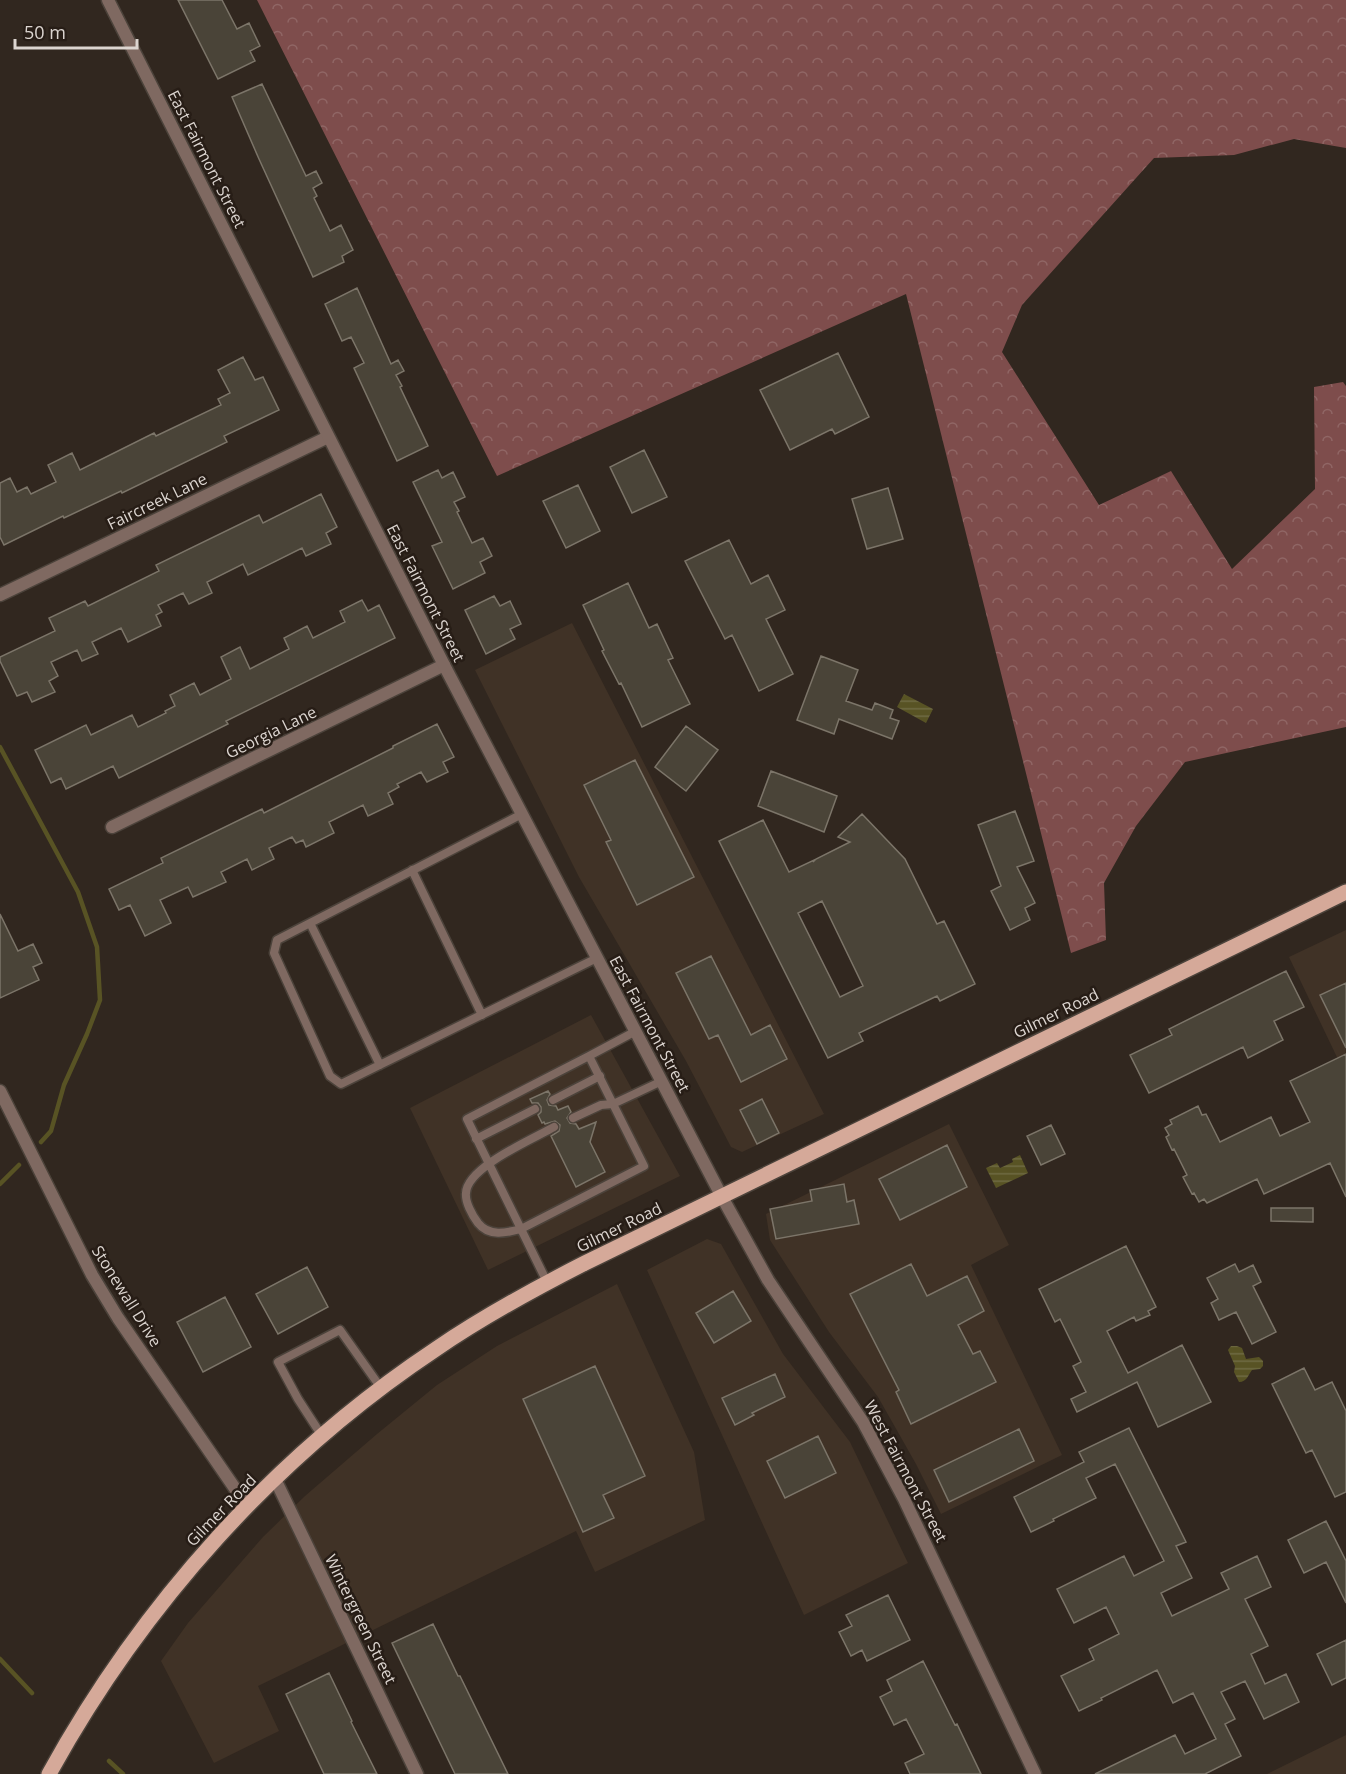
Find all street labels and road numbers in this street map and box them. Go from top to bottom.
street label: East Fairmont Street [163,86,251,232]
street label: Faircreek Lane [103,467,211,535]
street label: East Fairmont Street [382,520,470,666]
street label: Georgia Lane [222,700,320,763]
street label: East Fairmont Street [605,952,695,1096]
street label: Gilmer Road [1010,983,1102,1043]
street label: Gilmer Road [573,1197,665,1257]
street label: Stonewall Drive [87,1241,167,1351]
street label: West Fairmont Street [859,1396,953,1546]
street label: Gilmer Road [181,1469,261,1551]
street label: Wintergreen Street [320,1550,402,1688]

